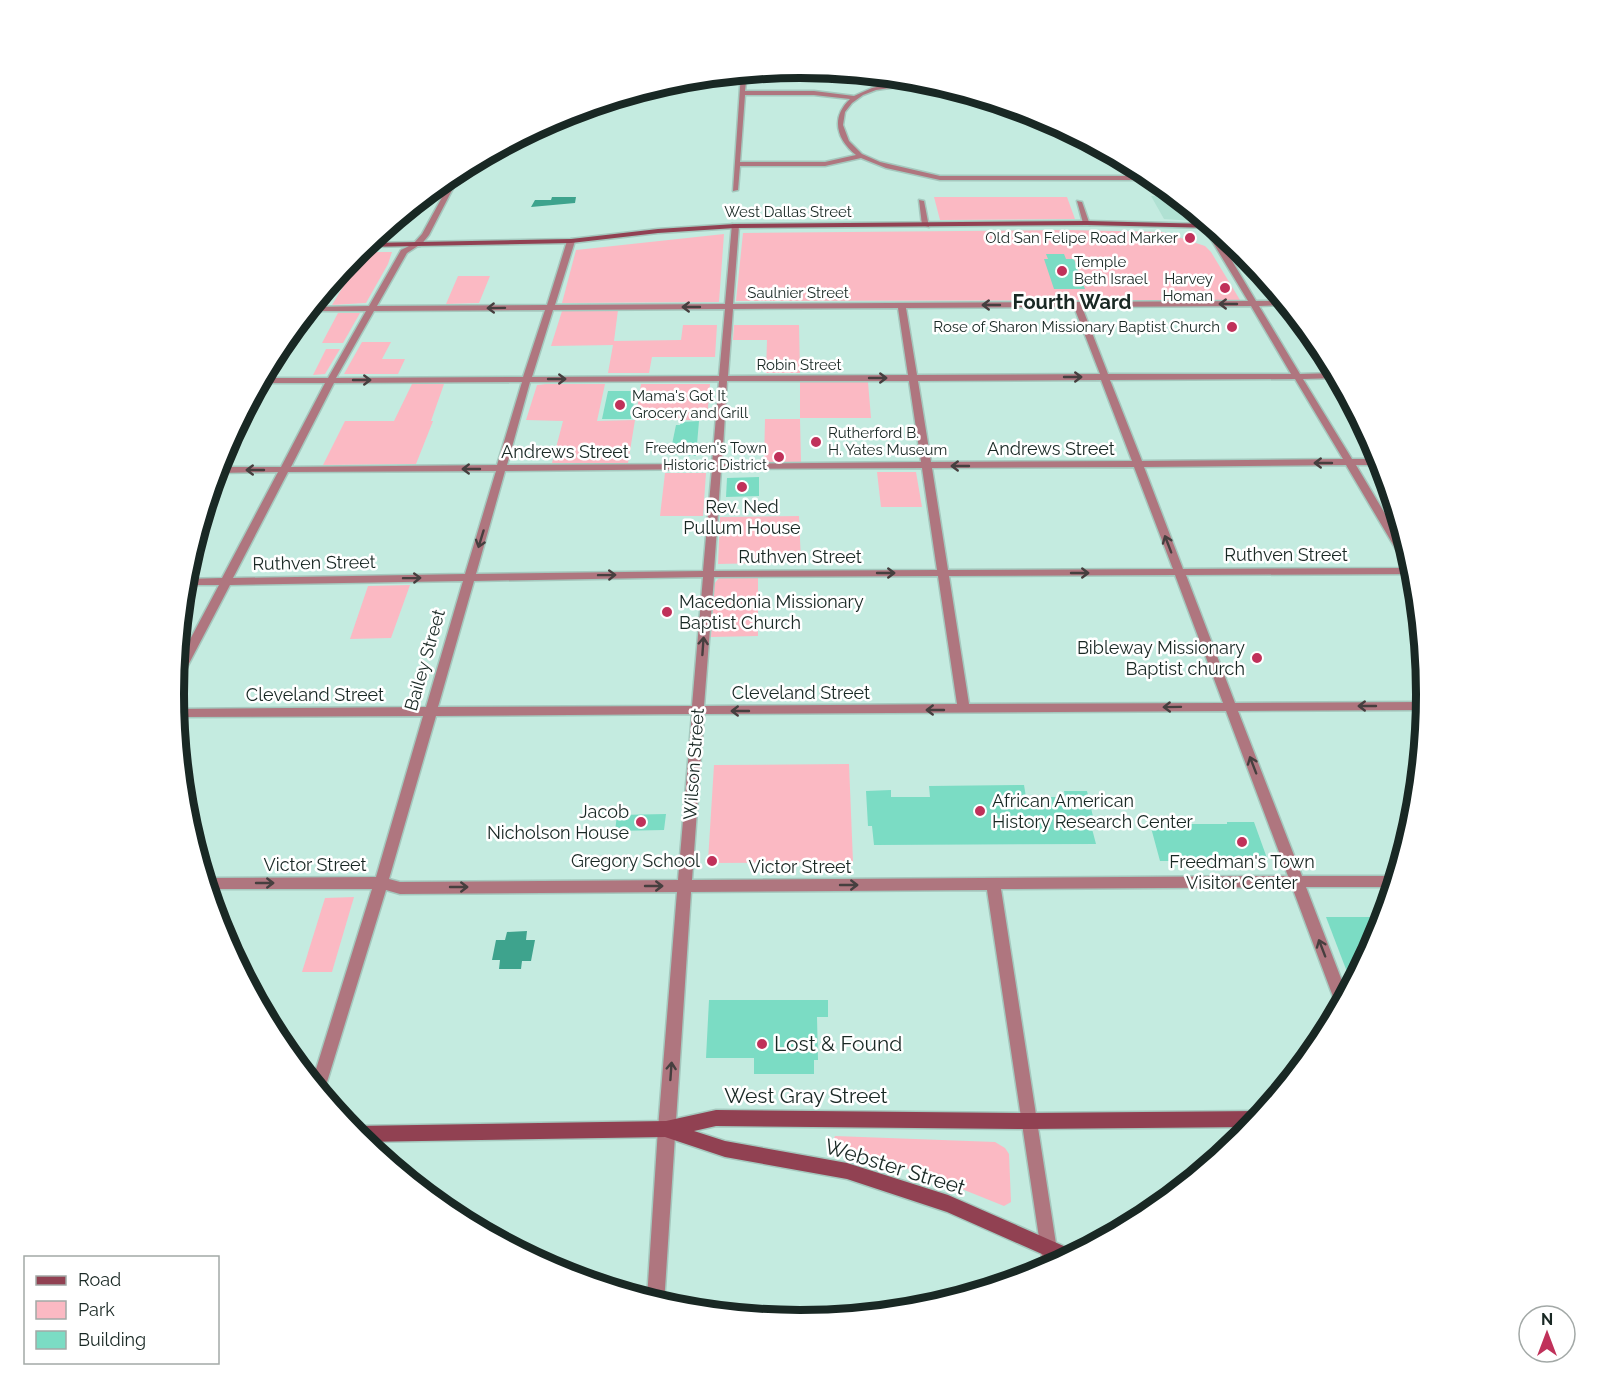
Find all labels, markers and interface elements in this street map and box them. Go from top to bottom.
street label: West Dallas Street [724,203,852,221]
place label: Old San Felipe Road Marker [985,229,1179,247]
marker: Old San Felipe Road Marker [1183,231,1197,245]
place label: Temple Beth Israel [1074,253,1148,288]
marker: Temple Beth Israel [1055,264,1069,278]
place label: Harvey Homan [1162,270,1213,305]
marker: Harvey Homan [1218,281,1232,295]
street label: Saulnier Street [747,284,849,302]
district label: Fourth Ward [1013,290,1132,314]
one-way arrow [1219,298,1239,310]
one-way arrow [982,299,1002,311]
one-way arrow [682,301,702,313]
one-way arrow [487,302,507,314]
place label: Rose of Sharon Missionary Baptist Church [933,318,1220,336]
marker: Rose of Sharon Missionary Baptist Church [1225,320,1239,334]
street label: Robin Street [756,356,842,374]
one-way arrow [1062,371,1082,383]
one-way arrow [867,372,887,384]
one-way arrow [546,373,566,385]
one-way arrow [351,374,371,386]
place label: Mama's Got It Grocery and Grill [632,387,749,422]
marker: Mama's Got It Grocery and Grill [613,398,627,412]
place label: Rutherford B. H. Yates Museum [828,424,947,459]
marker: Rutherford B. H. Yates Museum [809,435,823,449]
street label: Andrews Street [987,438,1115,459]
place label: Freedmen's Town Historic District [645,439,767,474]
street label: Andrews Street [501,441,629,462]
marker: Freedmen's Town Historic District [772,450,786,464]
one-way arrow [1314,457,1334,469]
one-way arrow [951,460,971,472]
one-way arrow [462,463,482,475]
one-way arrow [246,464,266,476]
marker: Rev. Ned Pullum House [735,480,749,494]
place label: Rev. Ned Pullum House [683,496,801,538]
one-way arrow [475,529,486,548]
one-way arrow [1162,535,1173,554]
street label: Ruthven Street [1224,544,1348,565]
street label: Ruthven Street [738,546,862,567]
street label: Ruthven Street [252,551,376,574]
one-way arrow [875,567,895,579]
one-way arrow [1070,567,1090,579]
one-way arrow [596,570,616,581]
one-way arrow [401,572,421,584]
place label: Macedonia Missionary Baptist Church [679,591,864,633]
marker: Macedonia Missionary Baptist Church [660,605,674,619]
street label: Bailey Street [400,607,449,713]
one-way arrow [698,637,709,657]
place label: Bibleway Missionary Baptist church [1077,637,1245,679]
marker: Bibleway Missionary Baptist church [1250,651,1264,665]
street label: Cleveland Street [732,682,870,703]
street label: Cleveland Street [246,684,384,705]
one-way arrow [1358,700,1378,712]
one-way arrow [1163,701,1183,713]
one-way arrow [926,704,946,716]
one-way arrow [731,705,751,717]
street label: Wilson Street [679,707,708,821]
one-way arrow [1246,756,1257,775]
place label: African American History Research Center [992,790,1194,832]
place label: Jacob Nicholson House [487,801,629,843]
marker: African American History Research Center [973,804,987,818]
marker: Jacob Nicholson House [634,815,648,829]
marker: Freedman's Town Visitor Center [1235,835,1249,849]
place label: Gregory School [571,850,700,871]
place label: Freedman's Town Visitor Center [1169,851,1315,893]
street label: Victor Street [263,854,367,875]
marker: Gregory School [705,854,719,868]
street label: Victor Street [748,856,852,877]
one-way arrow [254,877,274,889]
one-way arrow [839,879,859,891]
one-way arrow [449,881,469,893]
one-way arrow [644,881,664,892]
one-way arrow [1315,939,1326,957]
place label: Lost & Found [774,1031,902,1056]
marker: Lost & Found [755,1037,769,1051]
one-way arrow [665,1062,676,1081]
street label: West Gray Street [724,1083,888,1108]
street label: Webster Street [822,1133,968,1200]
legend [24,1256,219,1364]
text: Road [78,1269,121,1290]
text: Park [78,1299,115,1320]
north arrow [1517,1304,1577,1364]
text: N [1541,1310,1553,1329]
text: Building [78,1329,146,1350]

